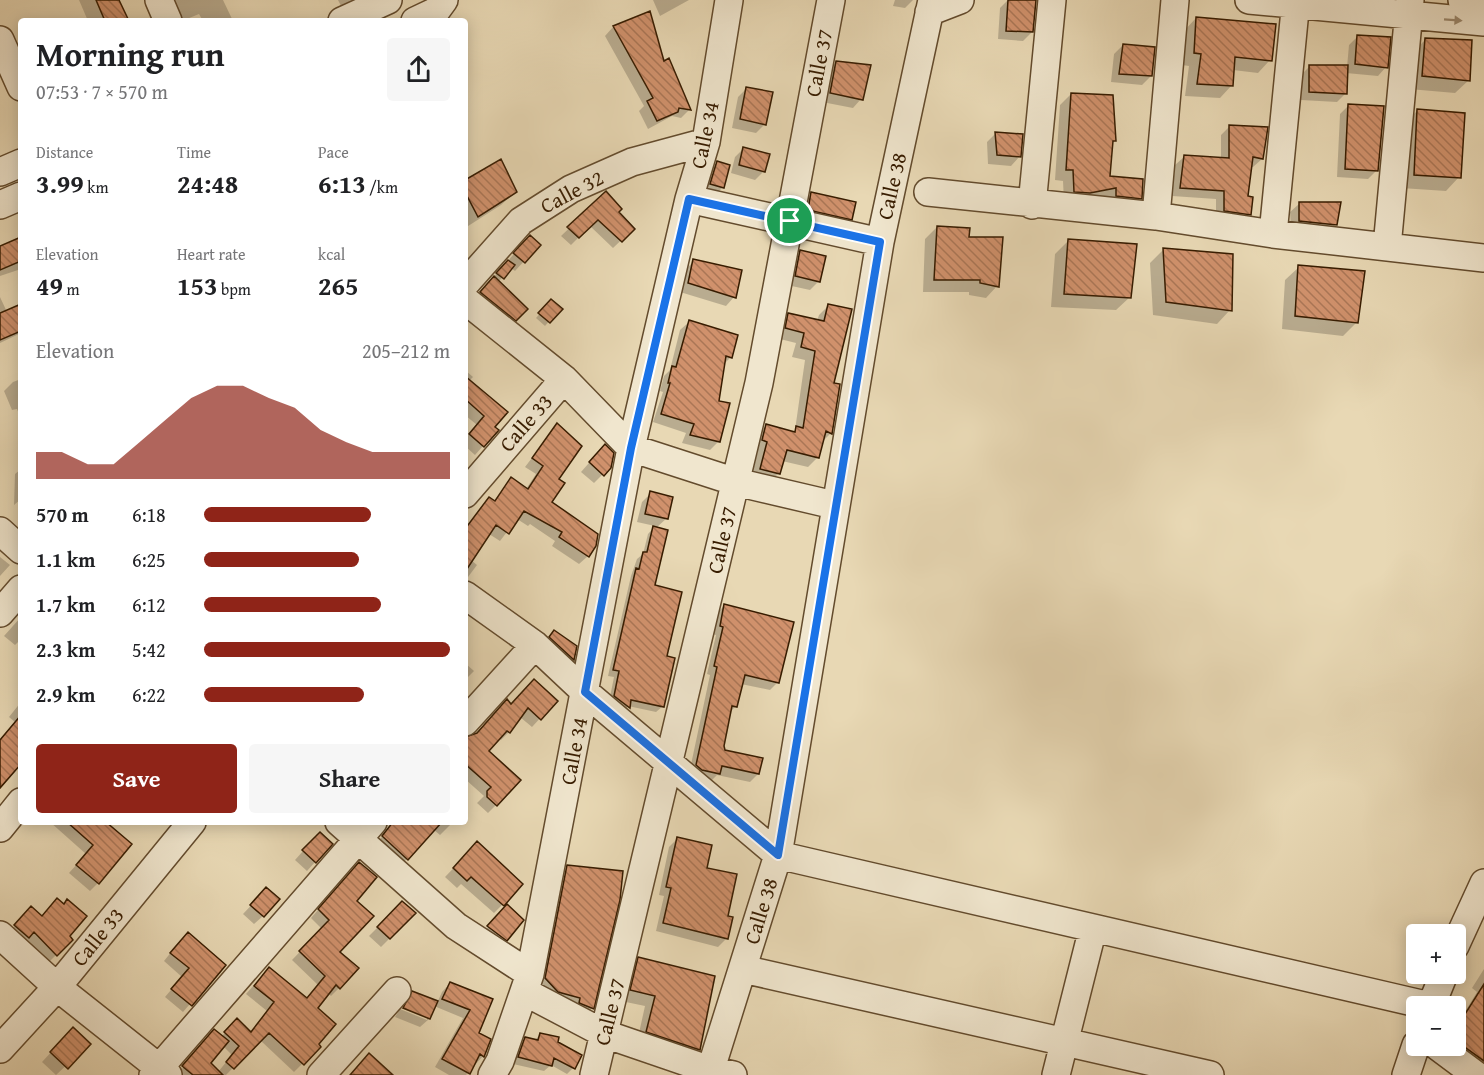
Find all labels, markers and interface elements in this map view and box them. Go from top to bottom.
one-way arrow [1444,15,1463,25]
street label: Calle 37 [797,27,840,99]
text: Morning run [36,30,225,78]
button: share [387,38,450,101]
text: 07:53 · 7 × 570 m [36,77,168,106]
street label: Calle 34 [682,98,727,171]
text: Distance [36,140,93,164]
text: Time [177,140,211,164]
text: Pace [318,140,349,164]
street label: Calle 38 [869,149,914,222]
street label: Calle 32 [535,162,609,221]
text: 3.99 [36,164,84,203]
text: 24:48 [177,164,238,203]
text: 6:13 [318,164,366,203]
text: km [84,175,108,199]
text: /km [366,175,398,199]
pin [764,195,815,246]
icon: arrive [773,204,806,237]
text: Elevation [36,242,99,266]
text: Heart rate [177,242,246,266]
text: kcal [318,242,345,266]
text: 49 [36,266,63,305]
text: 153 [177,266,217,305]
text: 265 [318,266,358,305]
text: m [63,277,80,301]
text: bpm [217,277,251,301]
text: Elevation [36,336,114,365]
text: 205–212 m [362,336,450,365]
street label: Calle 33 [492,387,560,458]
text: 570 m [36,500,89,529]
text: 6:18 [132,500,166,529]
street label: Calle 37 [699,503,744,576]
text: 1.1 km [36,545,95,574]
text: 6:25 [132,545,166,574]
text: 1.7 km [36,590,95,619]
text: 6:12 [132,590,166,619]
text: 2.3 km [36,635,95,664]
text: 5:42 [132,635,166,664]
text: 2.9 km [36,680,95,709]
text: 6:22 [132,680,166,709]
street label: Calle 34 [552,715,595,787]
button: Save [36,744,237,813]
button: Share [249,744,450,813]
street label: Calle 38 [736,874,785,948]
street label: Calle 33 [64,901,131,973]
map controls [1406,924,1466,1056]
button: + [1406,924,1466,984]
street label: Calle 37 [586,975,633,1049]
button: − [1406,996,1466,1056]

